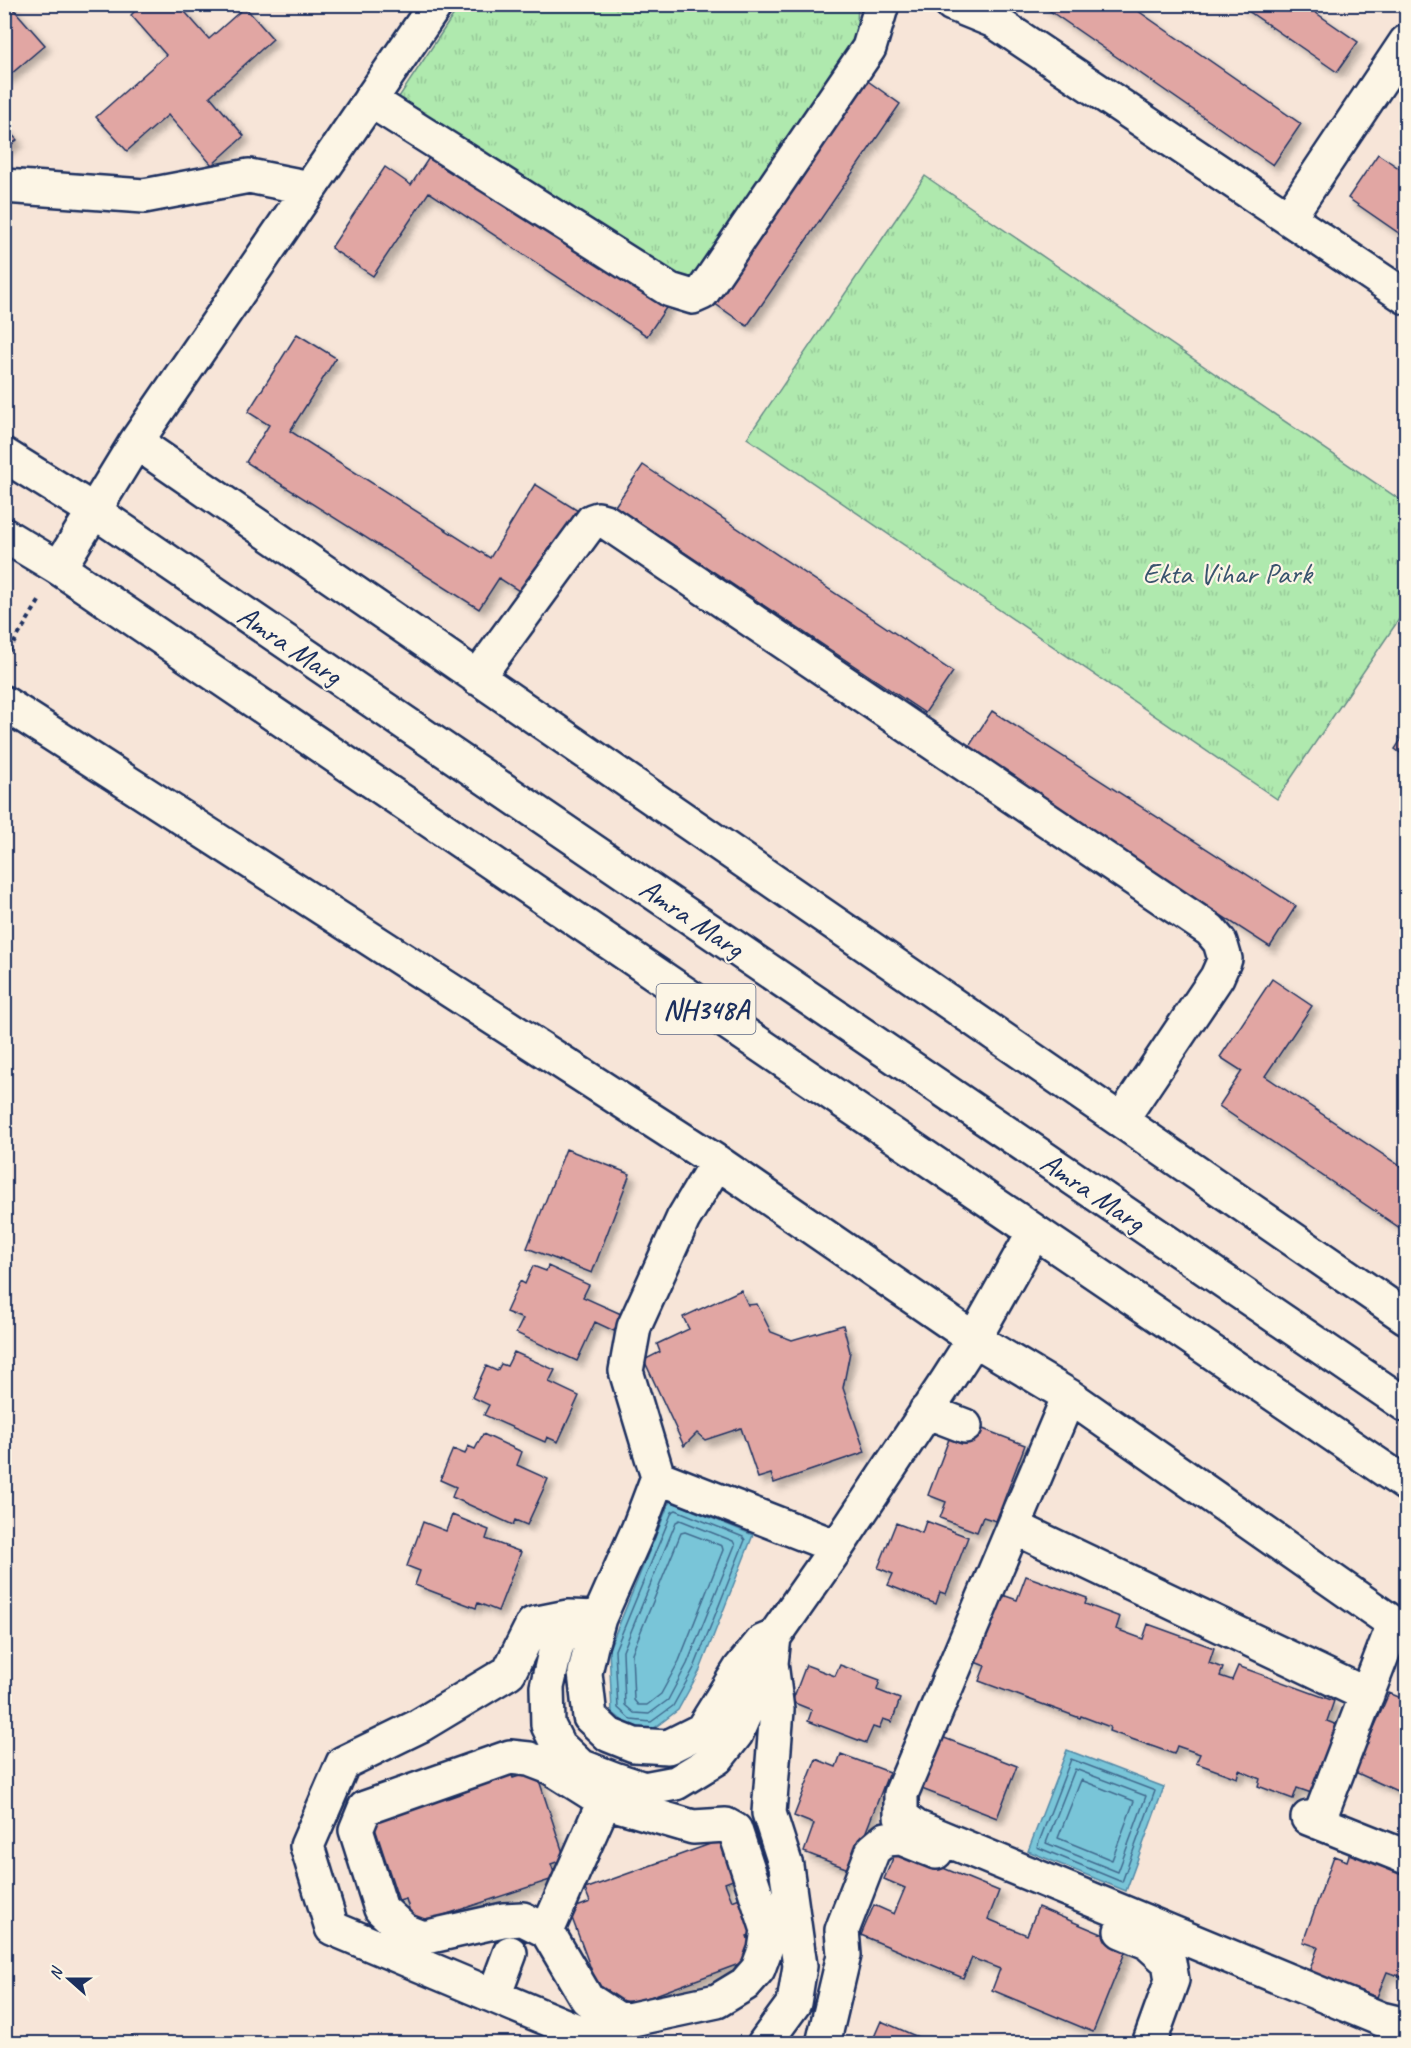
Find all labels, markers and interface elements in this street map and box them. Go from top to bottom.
park label: Ekta Vihar Park [1142,554,1314,592]
street label: Amra Marg [230,596,351,695]
street label: Amra Marg [632,869,753,968]
road number: NH348A [656,984,756,1034]
street label: Amra Marg [1033,1143,1154,1242]
north arrow [39,1949,99,2009]
text: N [45,1963,68,1982]

